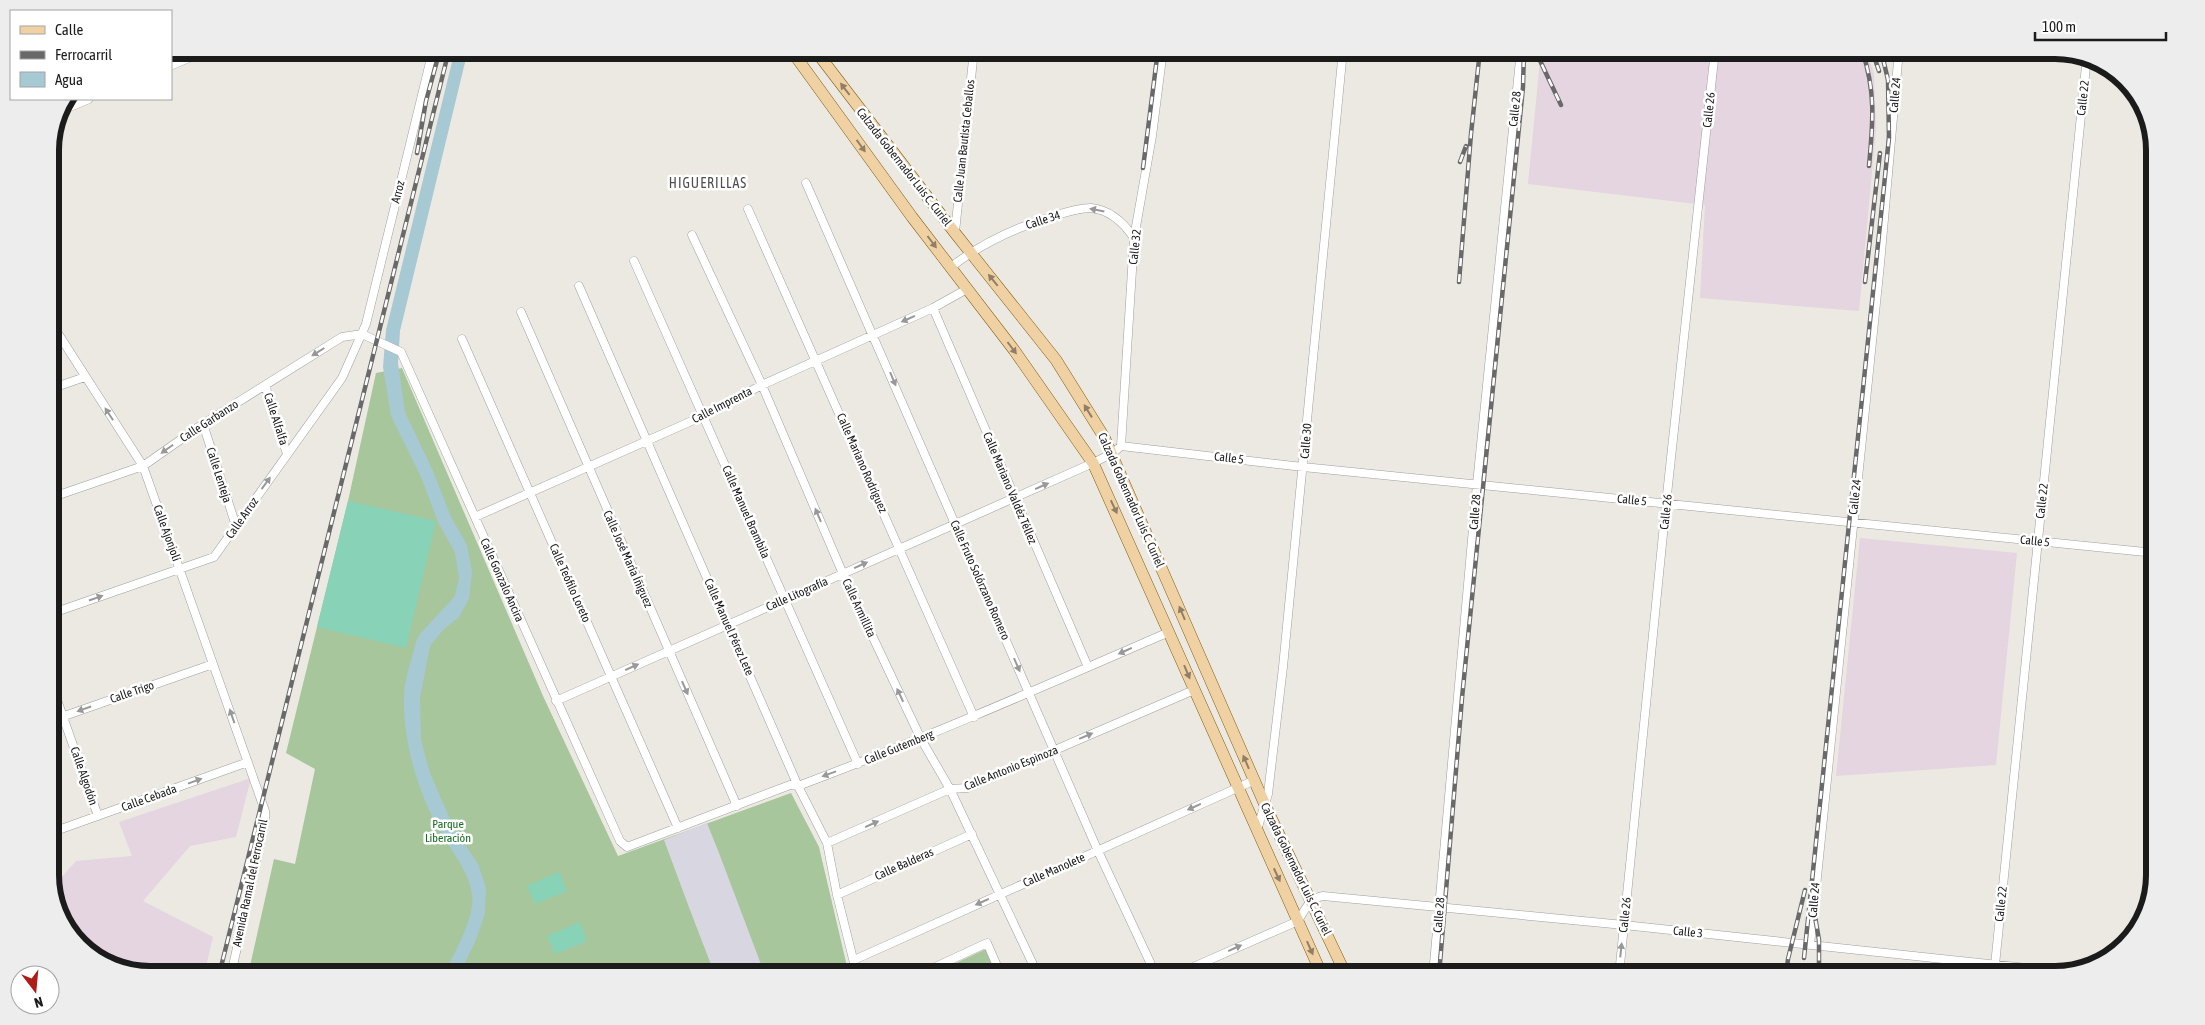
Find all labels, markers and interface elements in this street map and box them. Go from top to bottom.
legend [10,10,172,100]
scale bar [2035,10,2166,42]
text: 100 m [2042,18,2076,35]
text: Calle [55,21,84,38]
text: Ferrocarril [55,46,112,63]
text: Agua [55,71,83,88]
street label: Calle 24 [1886,76,1904,113]
street label: Calle Juan Bautista Ceballos [951,79,977,203]
street label: Calle 22 [2074,80,2092,116]
one-way arrow [839,83,850,96]
street label: Calle 28 [1506,90,1524,127]
street label: Calle 26 [1700,91,1718,128]
street label: Calzada Gobernador Luis C. Curiel [854,105,955,229]
one-way arrow [856,139,866,152]
district label: HIGUERILLAS [669,175,747,191]
street label: Arroz [388,179,408,205]
one-way arrow [1088,206,1104,214]
street label: Calle 34 [1024,208,1062,232]
street label: Calle 32 [1126,229,1144,265]
one-way arrow [926,235,937,248]
one-way arrow [987,274,998,287]
one-way arrow [901,316,915,324]
one-way arrow [1007,341,1017,355]
one-way arrow [311,347,325,357]
one-way arrow [889,372,897,387]
street label: Calle Imprenta [690,384,754,426]
street label: Calle Alfalfa [261,391,291,447]
street label: Calle Garbanzo [177,397,241,445]
one-way arrow [1084,405,1093,418]
one-way arrow [104,407,114,421]
street label: Calle Mariano Rodríguez [834,411,890,515]
street label: Calle 30 [1297,422,1315,459]
street label: Calle Mariano Valdéz Téllez [980,430,1040,547]
street label: Calzada Gobernador Luis C. Curiel [1095,430,1167,570]
one-way arrow [160,444,173,454]
street label: Calle Lenteja [203,446,235,504]
street label: Calle 5 [1213,449,1245,467]
street label: Calle Manuel Brambila [719,463,773,561]
one-way arrow [261,476,271,490]
street label: Calle 24 [1846,478,1864,515]
one-way arrow [1035,481,1049,489]
street label: Calle 22 [2033,483,2051,519]
street label: Calle 5 [1616,491,1648,509]
street label: Calle 28 [1466,493,1484,530]
street label: Calle 26 [1657,493,1675,530]
street label: Calle Arroz [223,494,262,541]
one-way arrow [1110,500,1118,514]
street label: Calle Ajonjolí [150,503,184,563]
street label: Calle José María Íñiguez [600,508,656,610]
one-way arrow [813,508,821,522]
street label: Calle Fruto Solórzano Romero [947,518,1013,642]
street label: Calle 5 [2019,532,2051,550]
street label: Calle Gonzalo Ancira [477,536,527,624]
street label: Calle Teófilo Loreto [546,542,594,625]
one-way arrow [854,561,868,569]
street label: Calle Litografía [764,574,830,614]
street label: Calle Manuel Pérez Lete [701,576,757,678]
street label: Calle Armillita [839,576,879,640]
one-way arrow [89,594,104,601]
one-way arrow [1177,606,1185,620]
one-way arrow [1118,648,1132,656]
one-way arrow [1013,658,1021,672]
one-way arrow [625,662,639,670]
one-way arrow [1183,665,1191,679]
street label: Calle Trigo [108,678,156,706]
one-way arrow [681,681,689,695]
one-way arrow [896,687,905,702]
one-way arrow [77,706,92,713]
one-way arrow [228,709,235,724]
street label: Calle Gutemberg [862,726,936,767]
one-way arrow [1079,732,1093,740]
street label: Calle Antonio Espinoza [962,743,1060,793]
street label: Calle Algodón [67,745,101,807]
one-way arrow [1242,755,1250,769]
one-way arrow [822,771,837,778]
one-way arrow [188,777,203,785]
street label: Calle Cebada [119,782,179,814]
street label: Calzada Gobernador Luis C. Curiel [1258,800,1335,938]
one-way arrow [1187,803,1201,811]
street label: Avenida Ramal del Ferrocarril [230,817,271,948]
park label: Parque Liberación [425,817,471,845]
one-way arrow [865,819,879,827]
street label: Calle Balderas [872,845,936,883]
street label: Calle Manolete [1021,850,1087,890]
one-way arrow [1273,868,1281,882]
street label: Calle 24 [1805,881,1823,918]
street label: Calle 22 [1992,886,2010,922]
street label: Calle 28 [1430,896,1448,933]
street label: Calle 26 [1616,896,1634,933]
one-way arrow [975,899,989,907]
street label: Calle 3 [1672,923,1704,941]
one-way arrow [1306,941,1314,955]
one-way arrow [1617,942,1625,958]
one-way arrow [1228,944,1242,952]
north arrow [10,965,60,1015]
text: N [32,994,45,1011]

